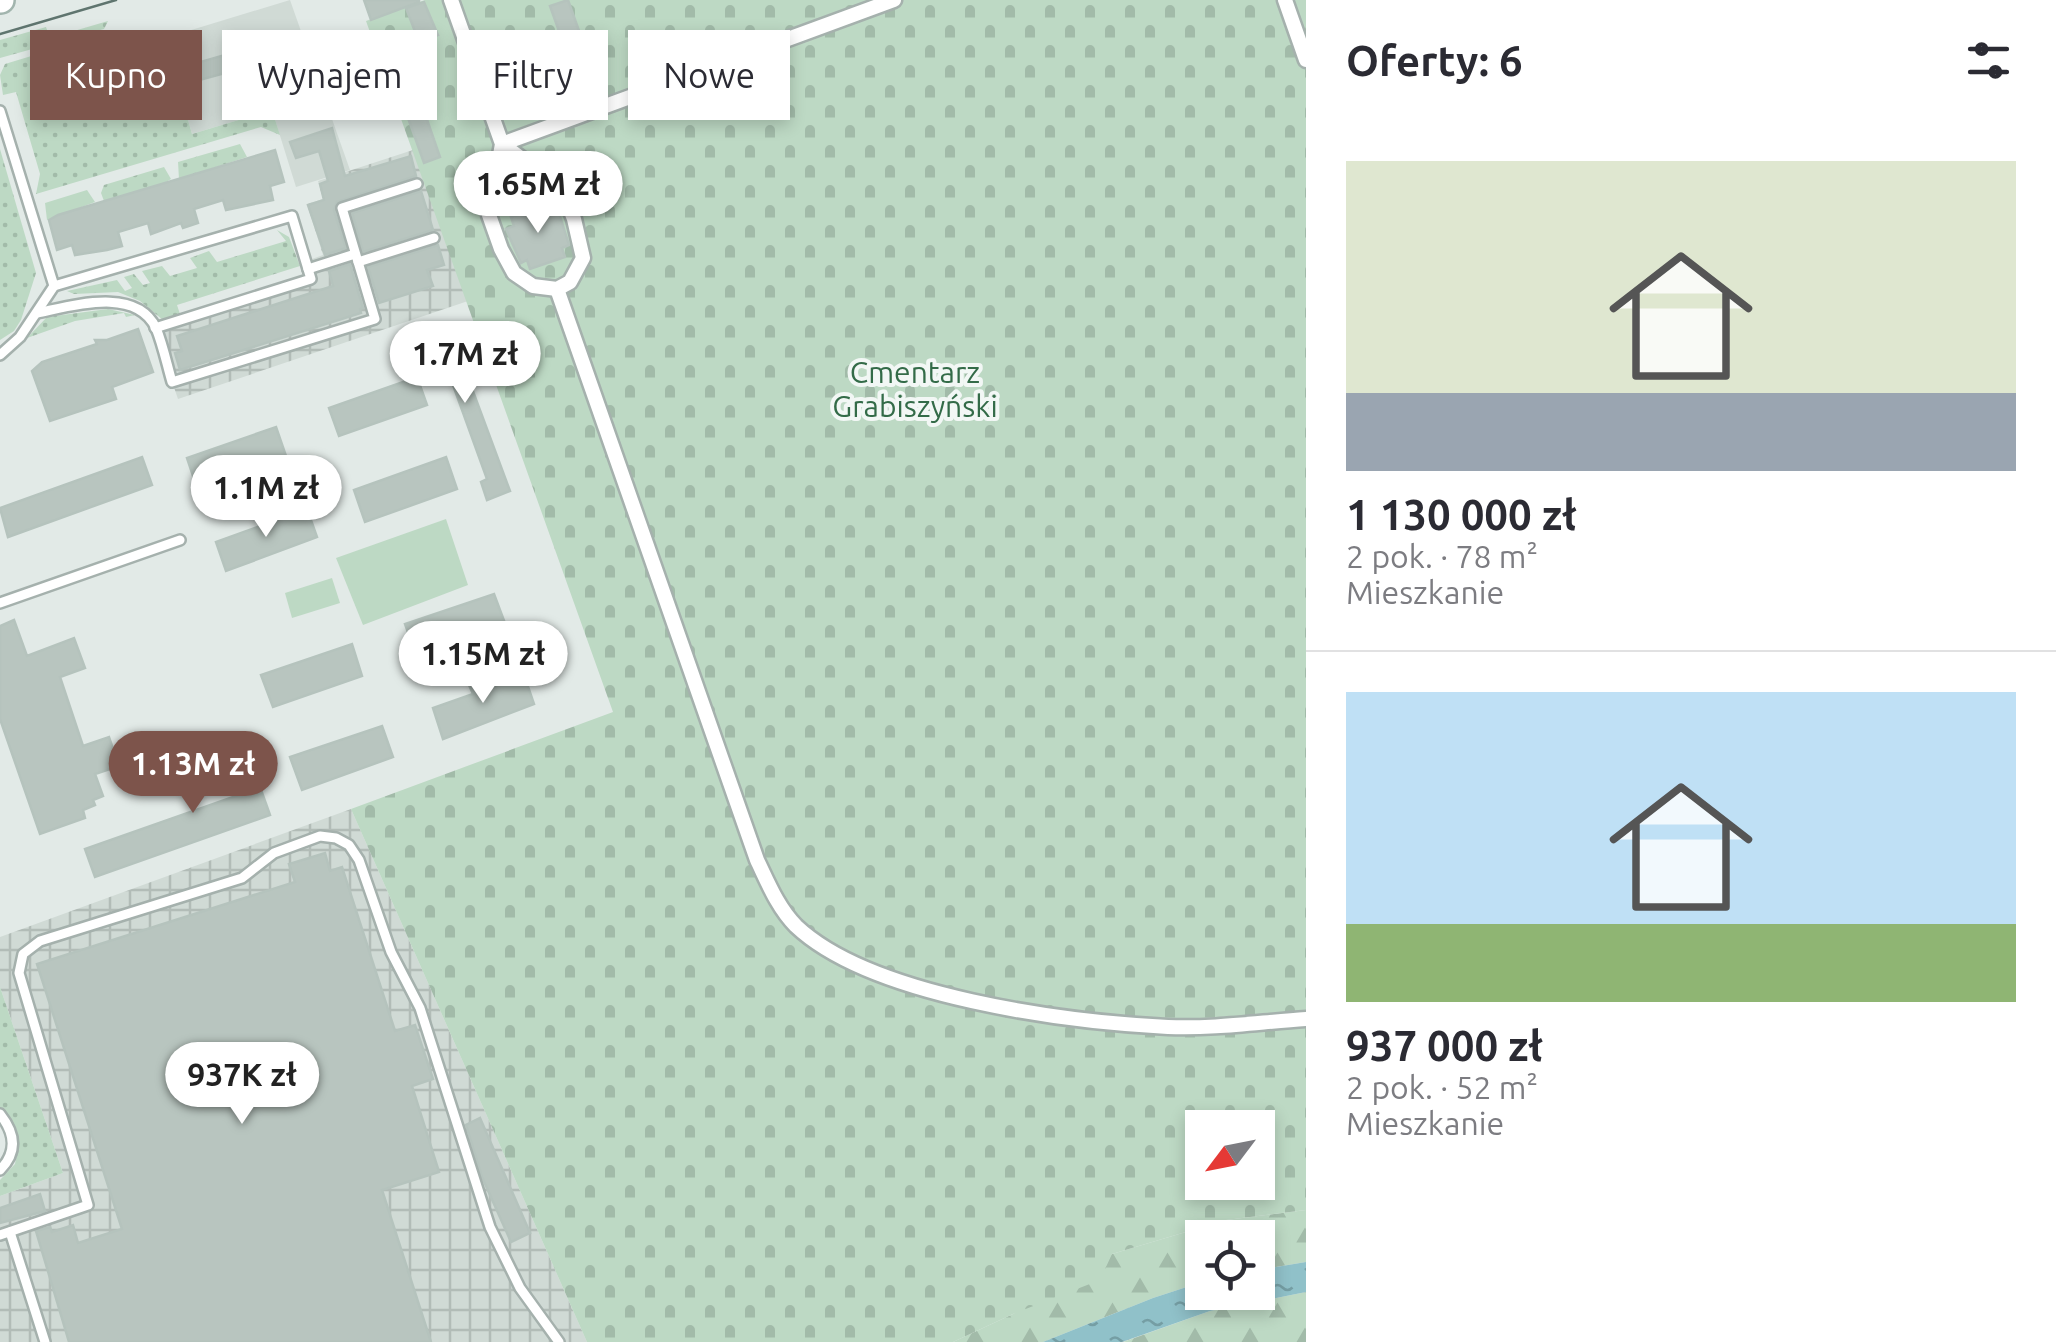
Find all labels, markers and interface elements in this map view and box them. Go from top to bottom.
chip: Kupno [30,30,202,120]
chip: Wynajem [222,30,437,120]
chip: Filtry [457,30,608,120]
chip: Nowe [628,30,790,120]
icon: filters [1961,33,2016,88]
text: Oferty: 6 [1346,37,1523,84]
pin: 1.65M zł [435,151,641,236]
text: 1.65M zł [476,165,600,201]
icon: home [1591,226,1771,406]
pin: 1.7M zł [373,321,557,406]
text: 1.7M zł [412,335,518,371]
park label: Cmentarz Grabiszyński [832,355,998,423]
pin: 1.1M zł [174,455,358,540]
text: 1.1M zł [213,469,319,505]
text: 1 130 000 zł [1346,491,1577,538]
text: 2 pok. · 78 m² [1346,538,1538,574]
text: Mieszkanie [1346,574,1504,610]
pin: 1.15M zł [380,621,586,706]
text: 1.15M zł [421,635,545,671]
pin: 1.13M zł [90,731,296,816]
text: 1.13M zł [131,745,255,781]
icon: home [1591,757,1771,937]
text: 937 000 zł [1346,1022,1543,1069]
pin: 937K zł [150,1042,334,1127]
text: 937K zł [187,1056,297,1092]
text: 2 pok. · 52 m² [1346,1069,1538,1105]
text: Mieszkanie [1346,1105,1504,1141]
north arrow [1185,1110,1275,1200]
map controls [1185,1110,1275,1310]
button: locate [1185,1220,1275,1310]

